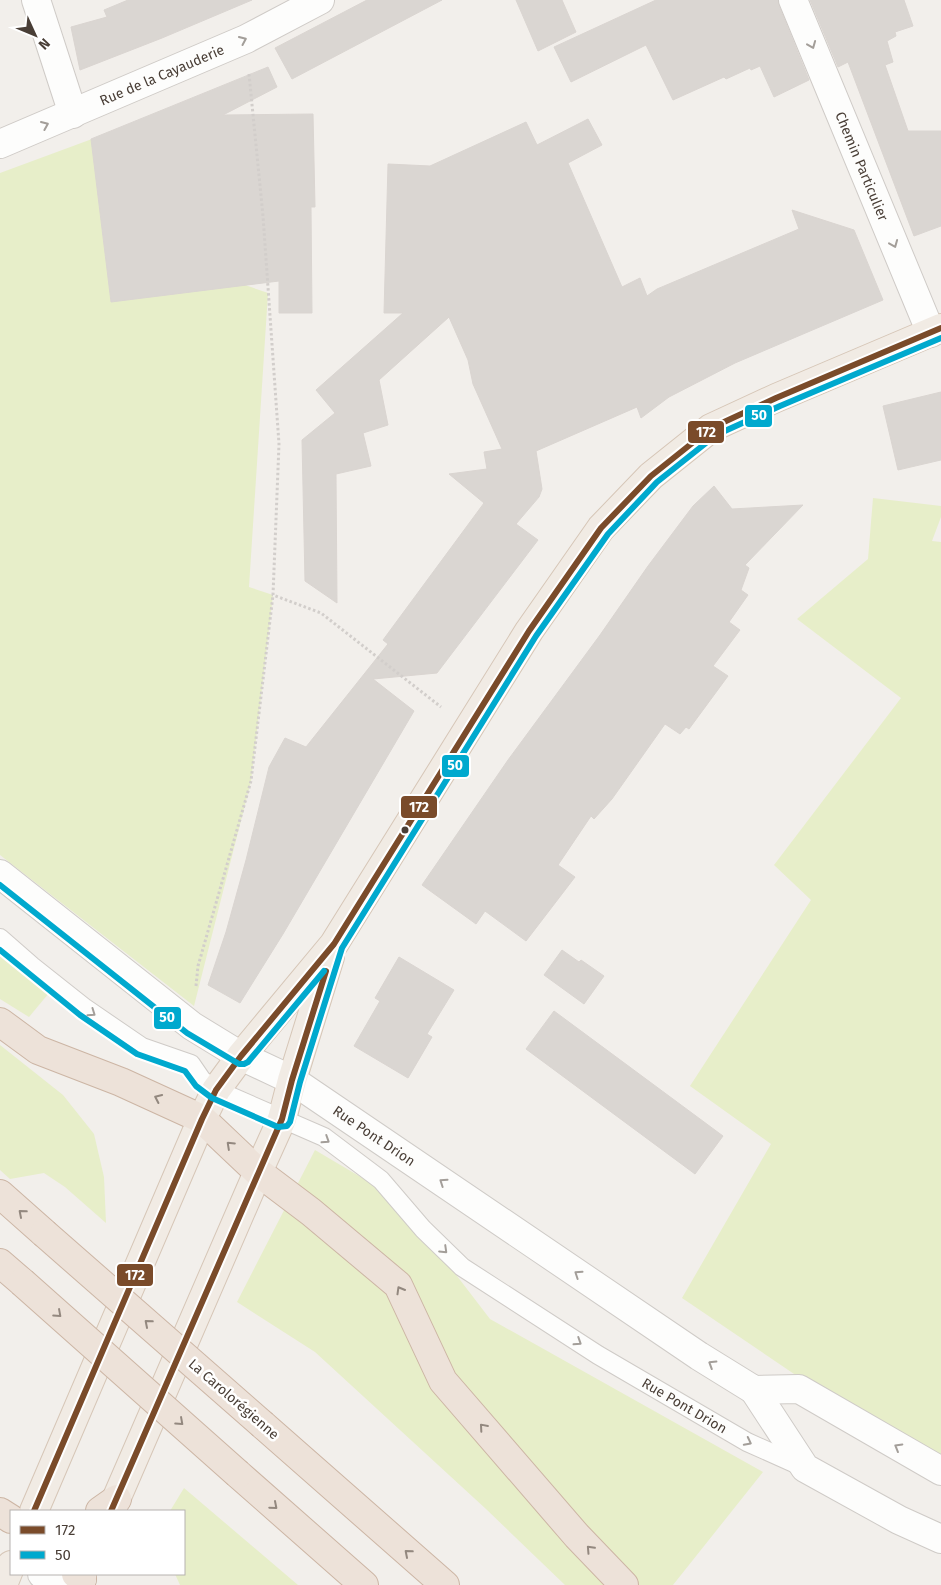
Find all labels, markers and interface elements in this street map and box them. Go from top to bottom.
north arrow [10,10,60,60]
text: N [35,34,53,53]
one-way arrow [238,36,247,47]
one-way arrow [805,40,816,49]
street label: Rue de la Cayauderie [97,41,227,109]
street label: Chemin Particulier [831,109,892,224]
one-way arrow [40,121,49,131]
one-way arrow [887,239,898,248]
line badge: 50 [744,404,773,428]
text: 50 [751,407,767,424]
line badge: 172 [687,420,725,444]
text: 172 [696,424,716,441]
line badge: 50 [441,754,470,778]
text: 50 [447,757,463,774]
line badge: 172 [400,795,438,819]
text: 172 [409,799,429,816]
unlabelled marker [400,825,410,835]
line badge: 50 [153,1006,182,1030]
one-way arrow [86,1007,96,1016]
text: 50 [159,1009,175,1026]
one-way arrow [154,1094,163,1105]
street label: Rue Pont Drion [330,1102,418,1170]
one-way arrow [321,1134,330,1143]
one-way arrow [227,1142,236,1151]
one-way arrow [439,1179,449,1188]
one-way arrow [19,1211,28,1219]
one-way arrow [439,1244,448,1253]
line badge: 172 [116,1263,154,1287]
text: 172 [125,1267,145,1284]
one-way arrow [574,1271,583,1280]
one-way arrow [396,1286,406,1295]
one-way arrow [52,1309,61,1317]
one-way arrow [144,1320,153,1329]
one-way arrow [573,1335,582,1345]
street label: La Carolorégienne [185,1355,282,1443]
one-way arrow [709,1361,718,1371]
street label: Rue Pont Drion [639,1374,730,1437]
one-way arrow [174,1417,183,1426]
one-way arrow [480,1424,489,1433]
one-way arrow [743,1436,752,1446]
one-way arrow [895,1444,904,1454]
one-way arrow [269,1500,278,1509]
legend [10,1510,185,1575]
text: 172 [55,1521,75,1539]
text: 50 [55,1546,71,1564]
one-way arrow [587,1546,596,1555]
one-way arrow [405,1550,414,1558]

